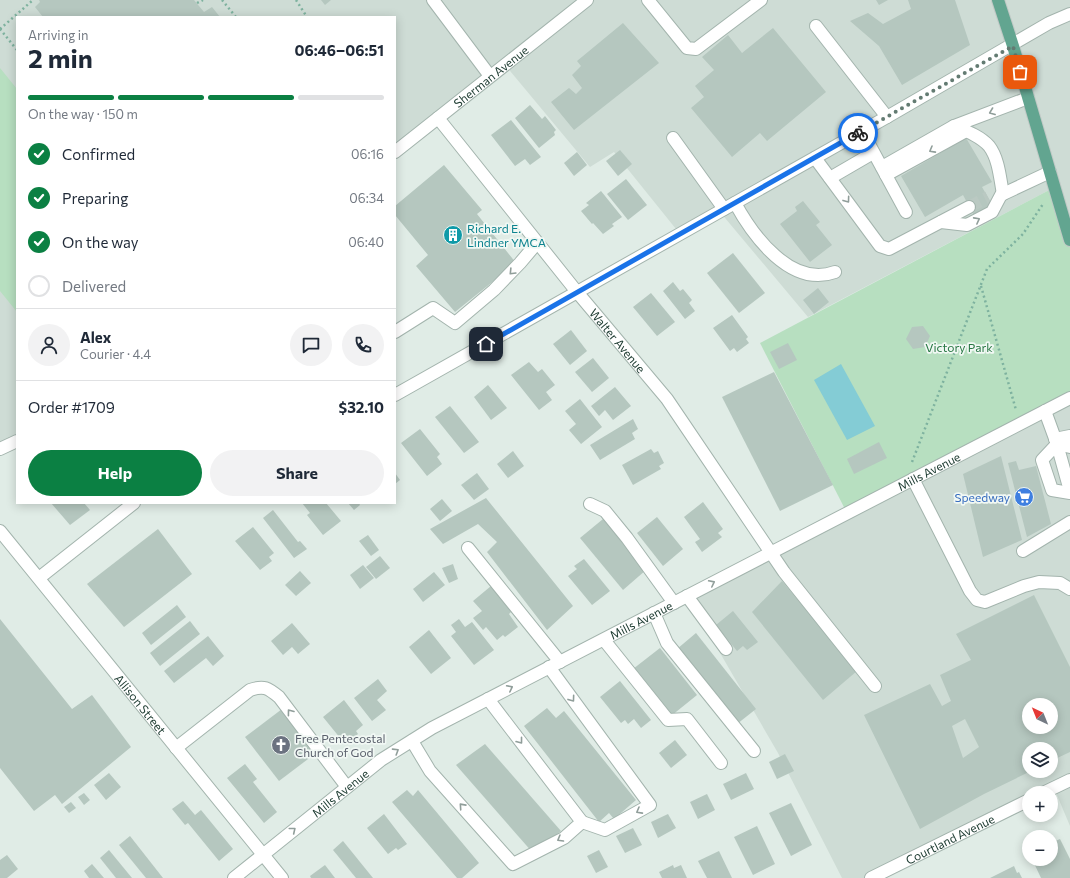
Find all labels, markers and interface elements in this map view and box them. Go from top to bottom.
text: Arriving in [28,27,88,43]
text: 06:46–06:51 [294,41,384,59]
text: 2 min [28,42,93,73]
street label: Sherman Avenue [451,43,531,110]
pin [1003,55,1037,89]
icon: bag [1009,61,1031,83]
text: On the way · 150 m [28,106,138,122]
one-way arrow [988,107,995,115]
courier [838,113,878,153]
icon: bike [847,122,869,144]
icon: check [28,143,50,165]
text: Confirmed [62,145,135,163]
one-way arrow [929,145,936,153]
text: 06:16 [351,146,384,162]
icon: check [28,187,50,209]
text: Preparing [62,189,128,207]
text: 06:34 [349,190,384,206]
one-way arrow [842,196,849,203]
one-way arrow [973,217,981,224]
place label: Richard E. Lindner YMCA [467,221,546,249]
building icon: Richard E. Lindner YMCA [442,224,464,246]
icon: check [28,231,50,253]
text: On the way [62,233,139,251]
text: 06:40 [348,234,384,250]
one-way arrow [509,267,516,275]
text: Delivered [62,277,126,295]
street label: Walter Avenue [587,306,649,375]
button: person [28,324,70,366]
button: chat [290,324,332,366]
button: phone [342,324,384,366]
pin [469,327,503,361]
text: Alex [80,328,111,346]
icon: home [475,333,497,355]
park label: Victory Park [925,340,993,354]
text: Courier · 4.4 [80,346,151,362]
text: Order #1709 [28,398,115,416]
text: $32.10 [339,398,384,416]
street label: Mills Avenue [895,449,962,493]
button: Help [28,450,202,496]
button: Share [210,450,384,496]
supermarket icon: Speedway [1013,486,1035,508]
place label: Speedway [954,490,1010,504]
one-way arrow [708,580,715,588]
street label: Mills Avenue [607,598,675,642]
street label: Allison Street [112,671,169,737]
one-way arrow [505,685,513,693]
one-way arrow [567,694,574,701]
north arrow [1022,698,1058,734]
map controls [1022,698,1058,866]
one-way arrow [287,709,294,716]
place label: Free Pentecostal Church of God [295,731,386,759]
church icon: Free Pentecostal Church of God [270,734,292,756]
one-way arrow [515,737,522,744]
button: layers [1022,742,1058,778]
one-way arrow [392,748,399,755]
street label: Mills Avenue [309,766,371,820]
button: + [1022,786,1058,822]
one-way arrow [459,804,466,811]
one-way arrow [636,806,643,814]
street label: Courtland Avenue [903,811,997,867]
one-way arrow [289,828,296,835]
button: − [1022,830,1058,866]
one-way arrow [557,835,564,842]

